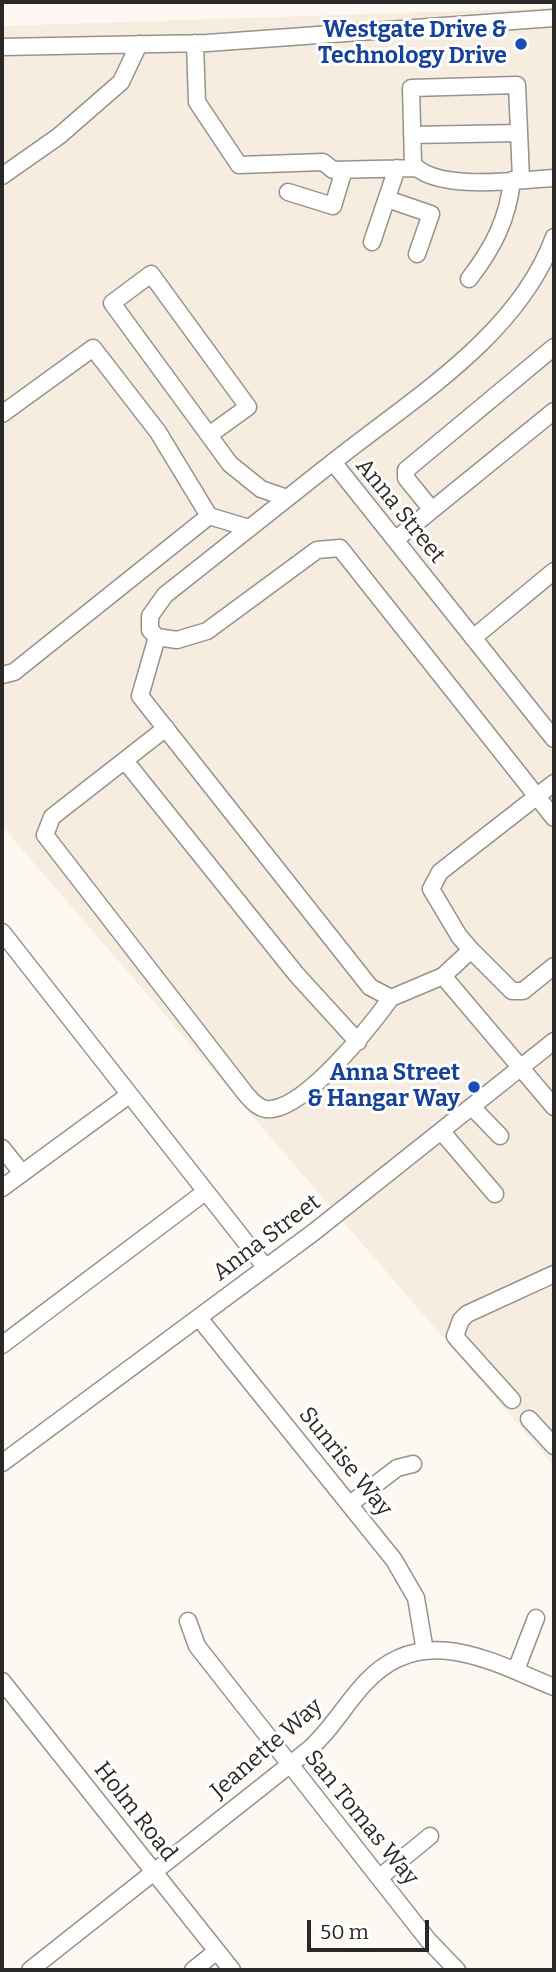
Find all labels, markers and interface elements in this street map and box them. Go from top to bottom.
place label: Westgate Drive & Technology Drive [318,17,507,71]
marker: Westgate Drive & Technology Drive [513,36,529,52]
street label: Anna Street [349,453,451,569]
place label: Anna Street & Hangar Way [307,1060,460,1114]
marker: Anna Street & Hangar Way [466,1079,482,1095]
street label: Anna Street [208,1189,326,1287]
street label: Sunrise Way [292,1402,398,1522]
street label: Jeanette Way [206,1693,328,1805]
street label: San Tomas Way [298,1745,424,1891]
street label: Holm Road [88,1757,182,1867]
scale bar [311,1906,434,1950]
text: 50 m [320,1919,369,1945]

